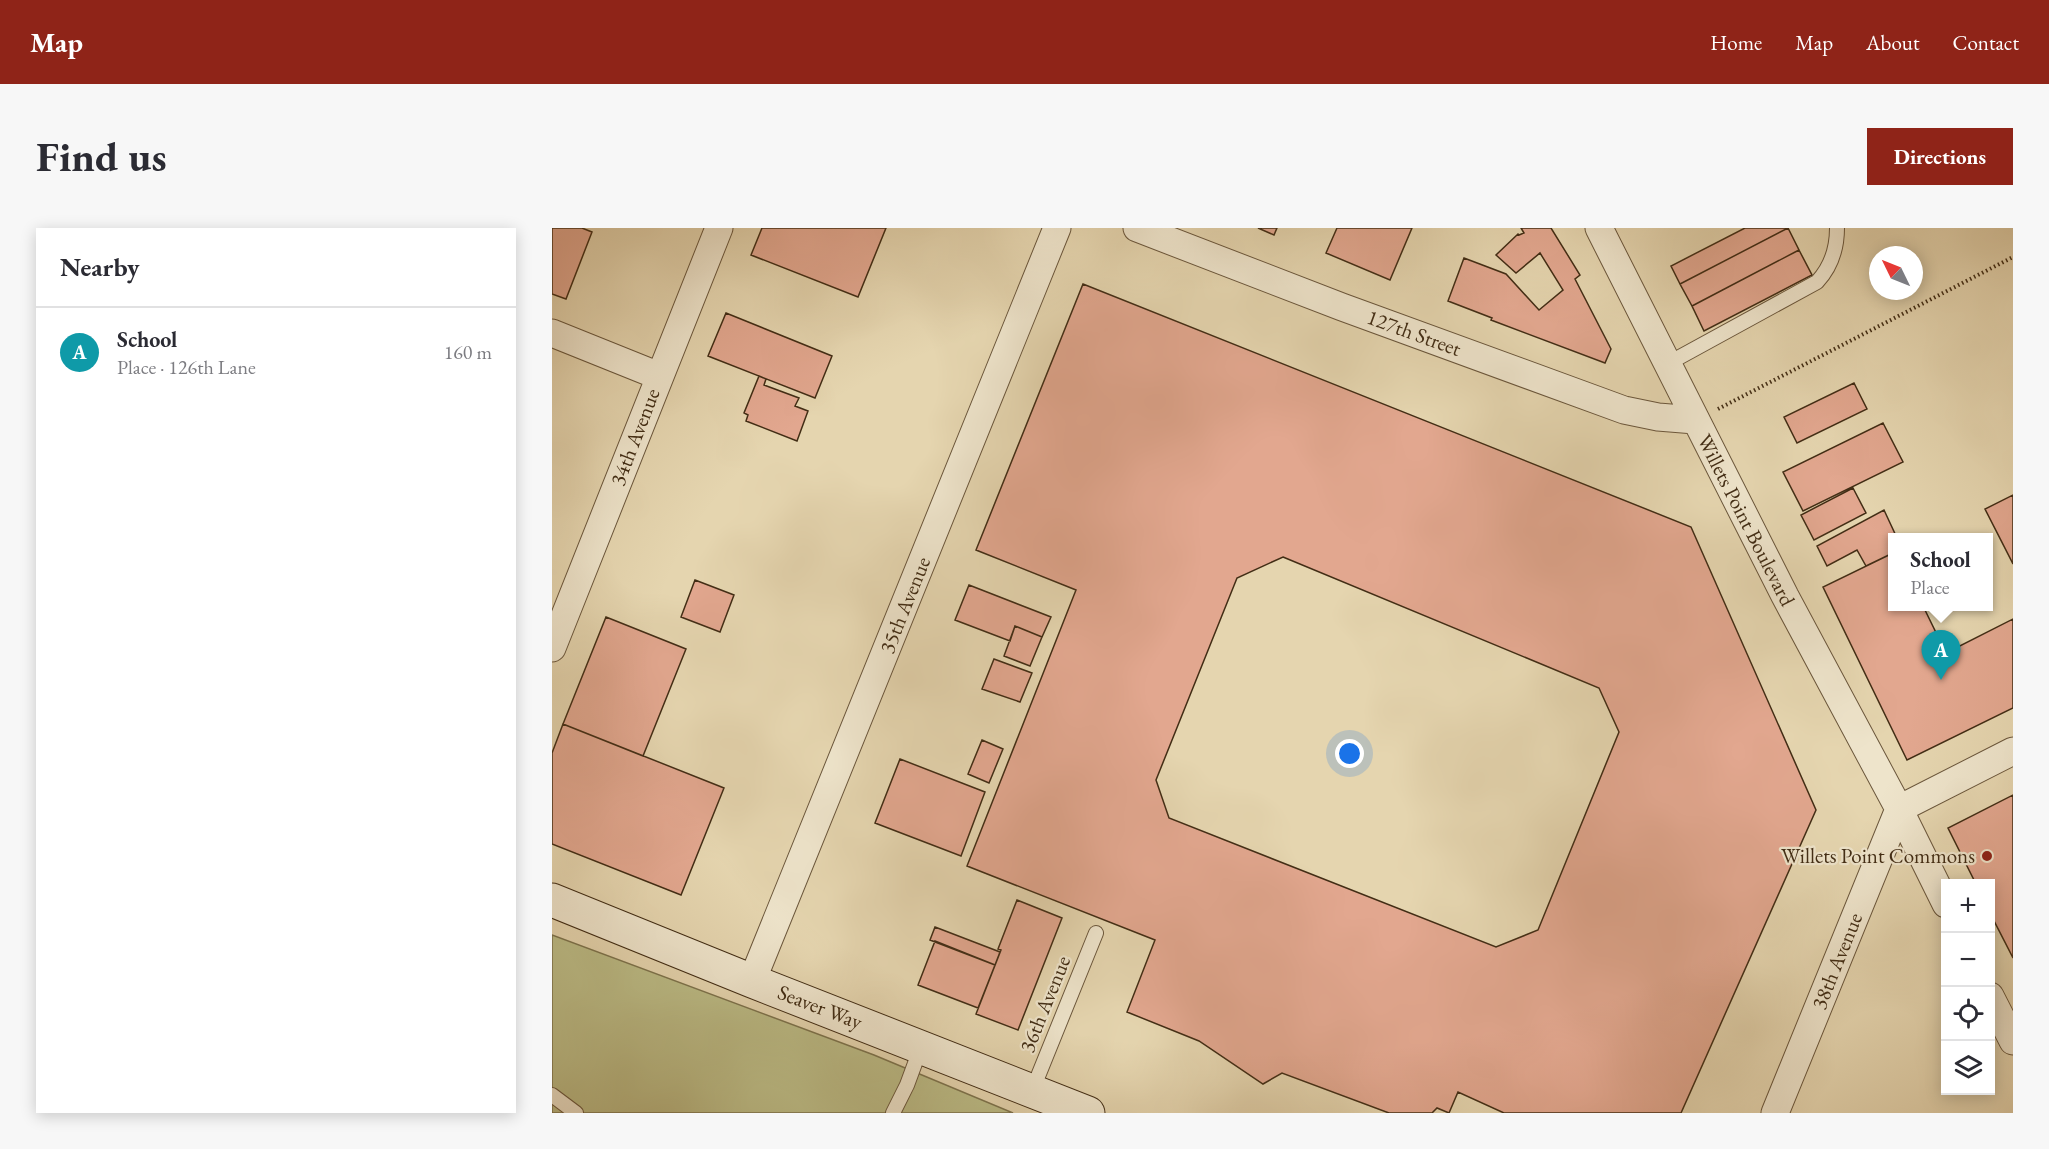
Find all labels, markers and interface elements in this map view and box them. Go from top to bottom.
text: Map [30,24,83,60]
text: Home [1710,29,1762,56]
text: Map [1795,29,1833,56]
text: About [1866,29,1919,56]
text: Contact [1952,29,2019,56]
button: Directions [1867,128,2013,185]
text: Find us [36,129,167,184]
north arrow [1869,246,1923,300]
text: Nearby [60,250,140,284]
street label: 127th Street [1364,303,1465,362]
text: School [117,325,177,354]
text: A [72,339,87,365]
text: 160 m [444,339,492,365]
text: Place · 126th Lane [117,354,256,380]
street label: 34th Avenue [604,384,665,489]
street label: Willets Point Boulevard [1691,429,1802,611]
popup [1888,533,1993,611]
text: School [1910,545,1971,574]
street label: 35th Avenue [873,552,936,657]
text: Place [1910,574,1950,600]
pin: A [1922,630,1960,680]
your location [1335,739,1364,768]
place label: Willets Point Commons [1781,842,1975,869]
marker: Willets Point Commons [1980,849,1994,863]
map controls [1941,879,1995,1095]
button: + [1941,879,1995,933]
street label: 38th Avenue [1805,908,1868,1013]
button: − [1941,933,1995,987]
street label: 36th Avenue [1013,951,1076,1056]
street label: Seaver Way [774,978,867,1035]
button: locate [1941,987,1995,1041]
button: layers [1941,1041,1995,1095]

